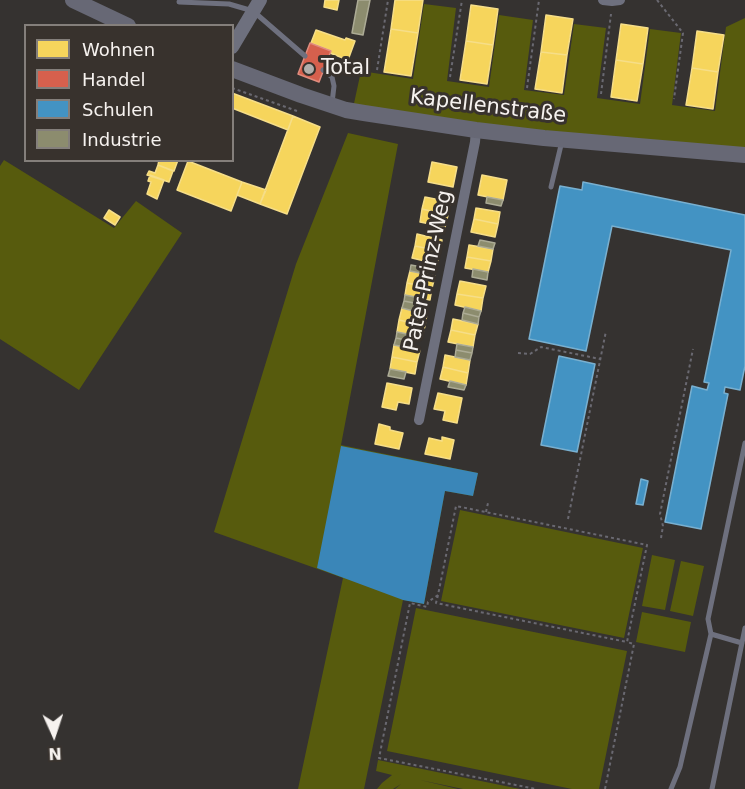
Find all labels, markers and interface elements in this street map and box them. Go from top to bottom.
legend [24,24,234,162]
text: Wohnen [82,39,155,60]
place label: Total [321,56,370,82]
marker: Total [302,62,316,76]
text: Handel [82,69,145,90]
street label: Kapellenstraße [408,85,568,129]
text: Schulen [82,99,154,120]
text: Industrie [82,129,161,150]
street label: Pater-Prinz-Weg [400,188,458,354]
north arrow [24,705,84,765]
text: N [48,744,62,763]

